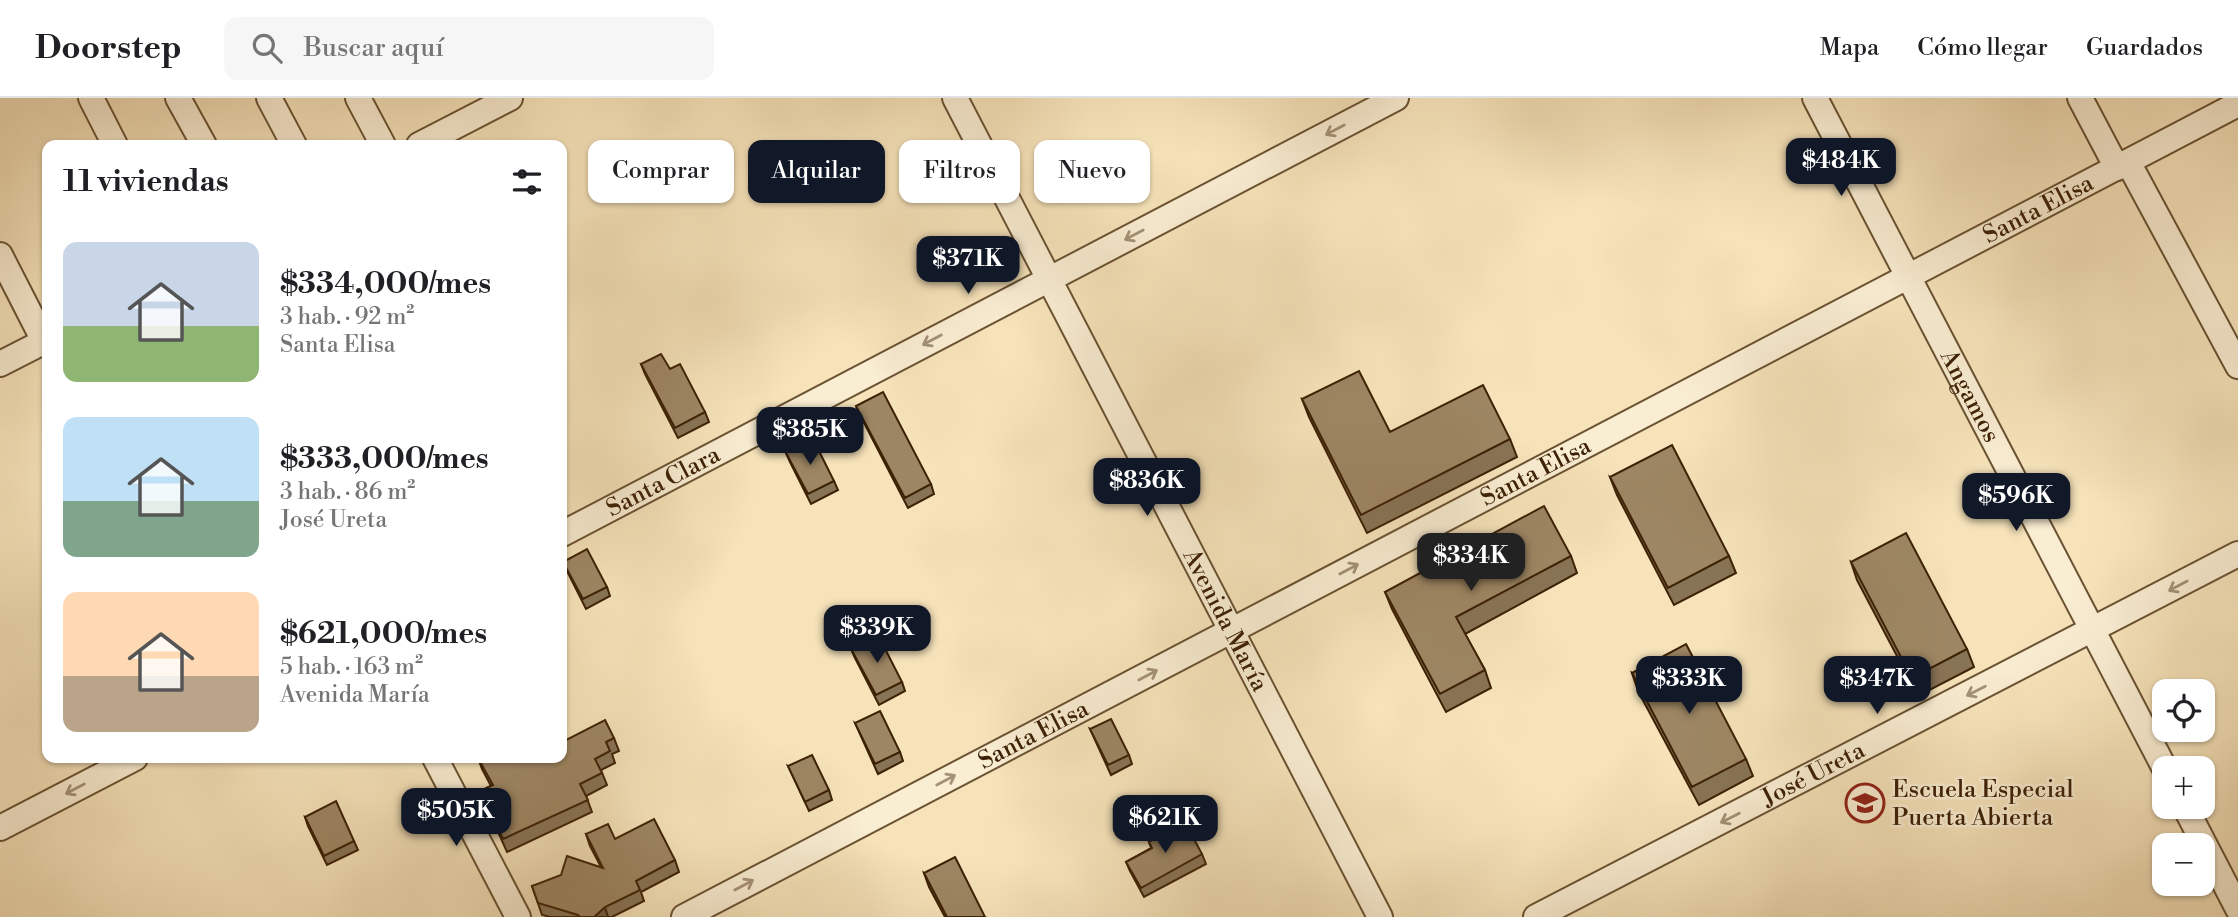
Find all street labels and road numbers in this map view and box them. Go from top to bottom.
street label: Santa Elisa [1978,168,2099,251]
street label: Angamos [1933,344,2006,448]
street label: Santa Elisa [1476,431,1597,514]
street label: Santa Clara [601,440,726,524]
street label: Avenida María [1175,543,1275,697]
street label: Santa Elisa [973,694,1095,776]
street label: José Ureta [1756,735,1871,814]

